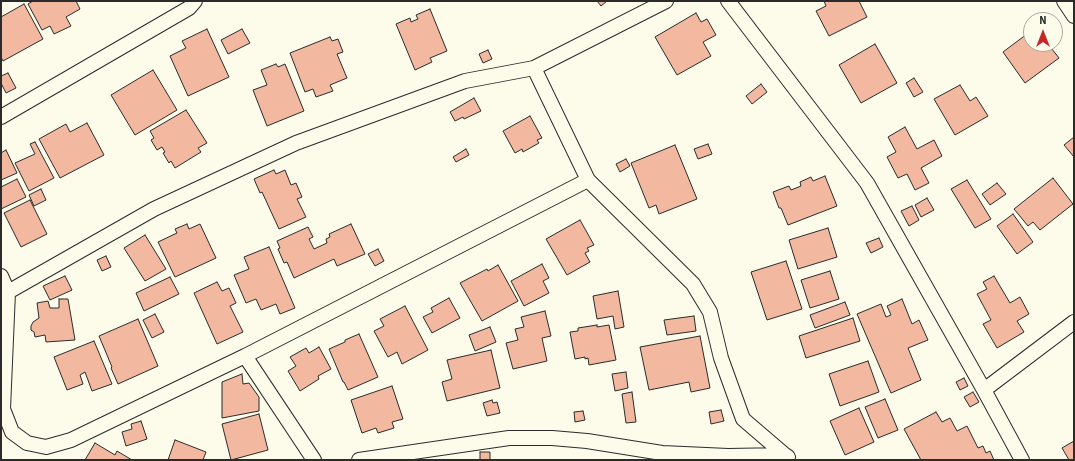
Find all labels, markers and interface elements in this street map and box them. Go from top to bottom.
north arrow [1023,12,1063,52]
text: N [1039,13,1047,28]

